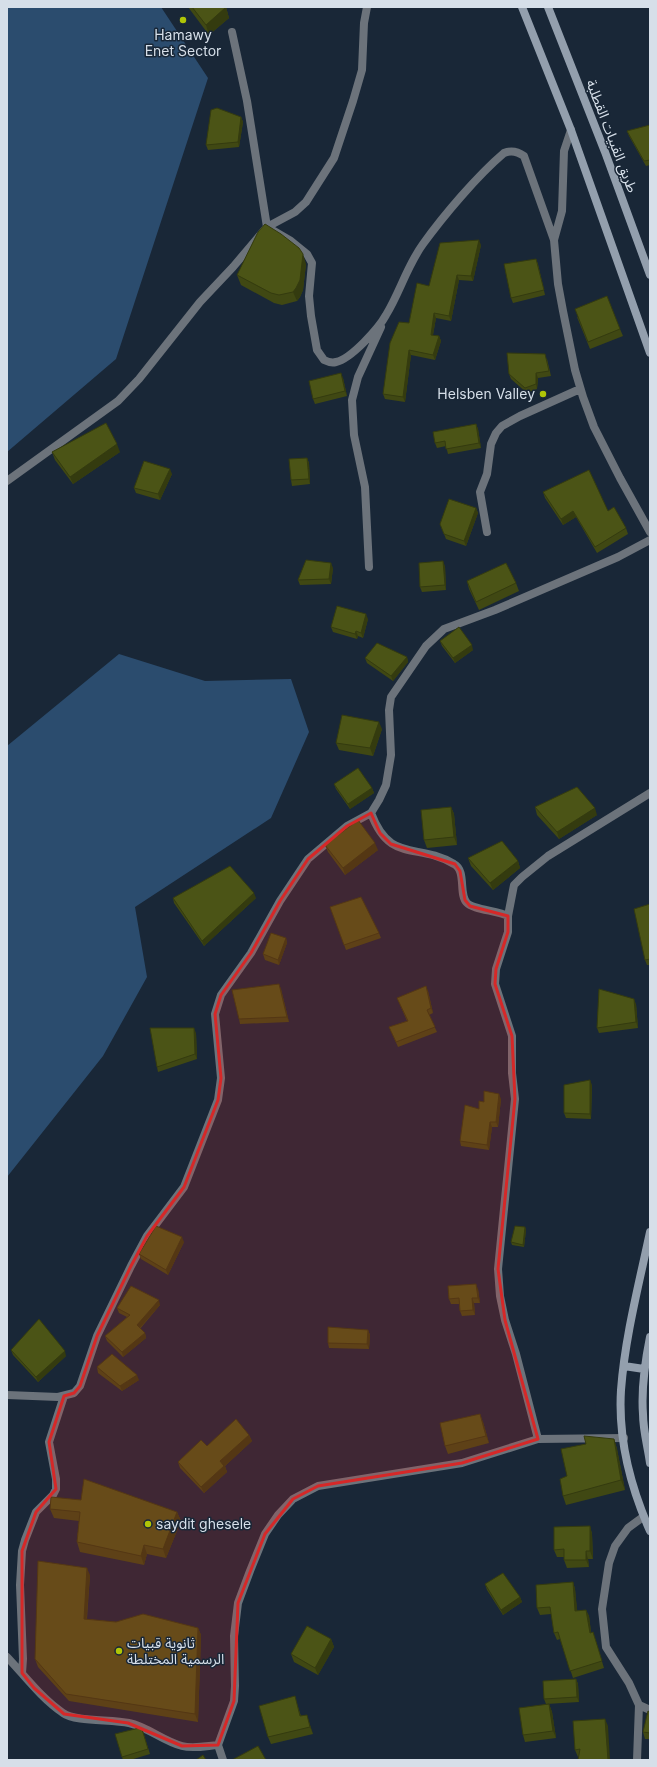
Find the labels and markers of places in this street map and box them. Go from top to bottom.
marker: Hamawy Enet Sector [178,15,188,25]
place label: Hamawy Enet Sector [145,26,221,59]
place label: Helsben Valley [437,385,535,402]
marker: Helsben Valley [538,389,548,399]
place label: saydit ghesele [156,1515,251,1532]
marker: saydit ghesele [143,1519,153,1529]
place label: ثانوية قبيات الرسمية المختلطة [127,1634,224,1668]
marker: ثانوية قبيات الرسمية المختلطة [114,1646,124,1656]

